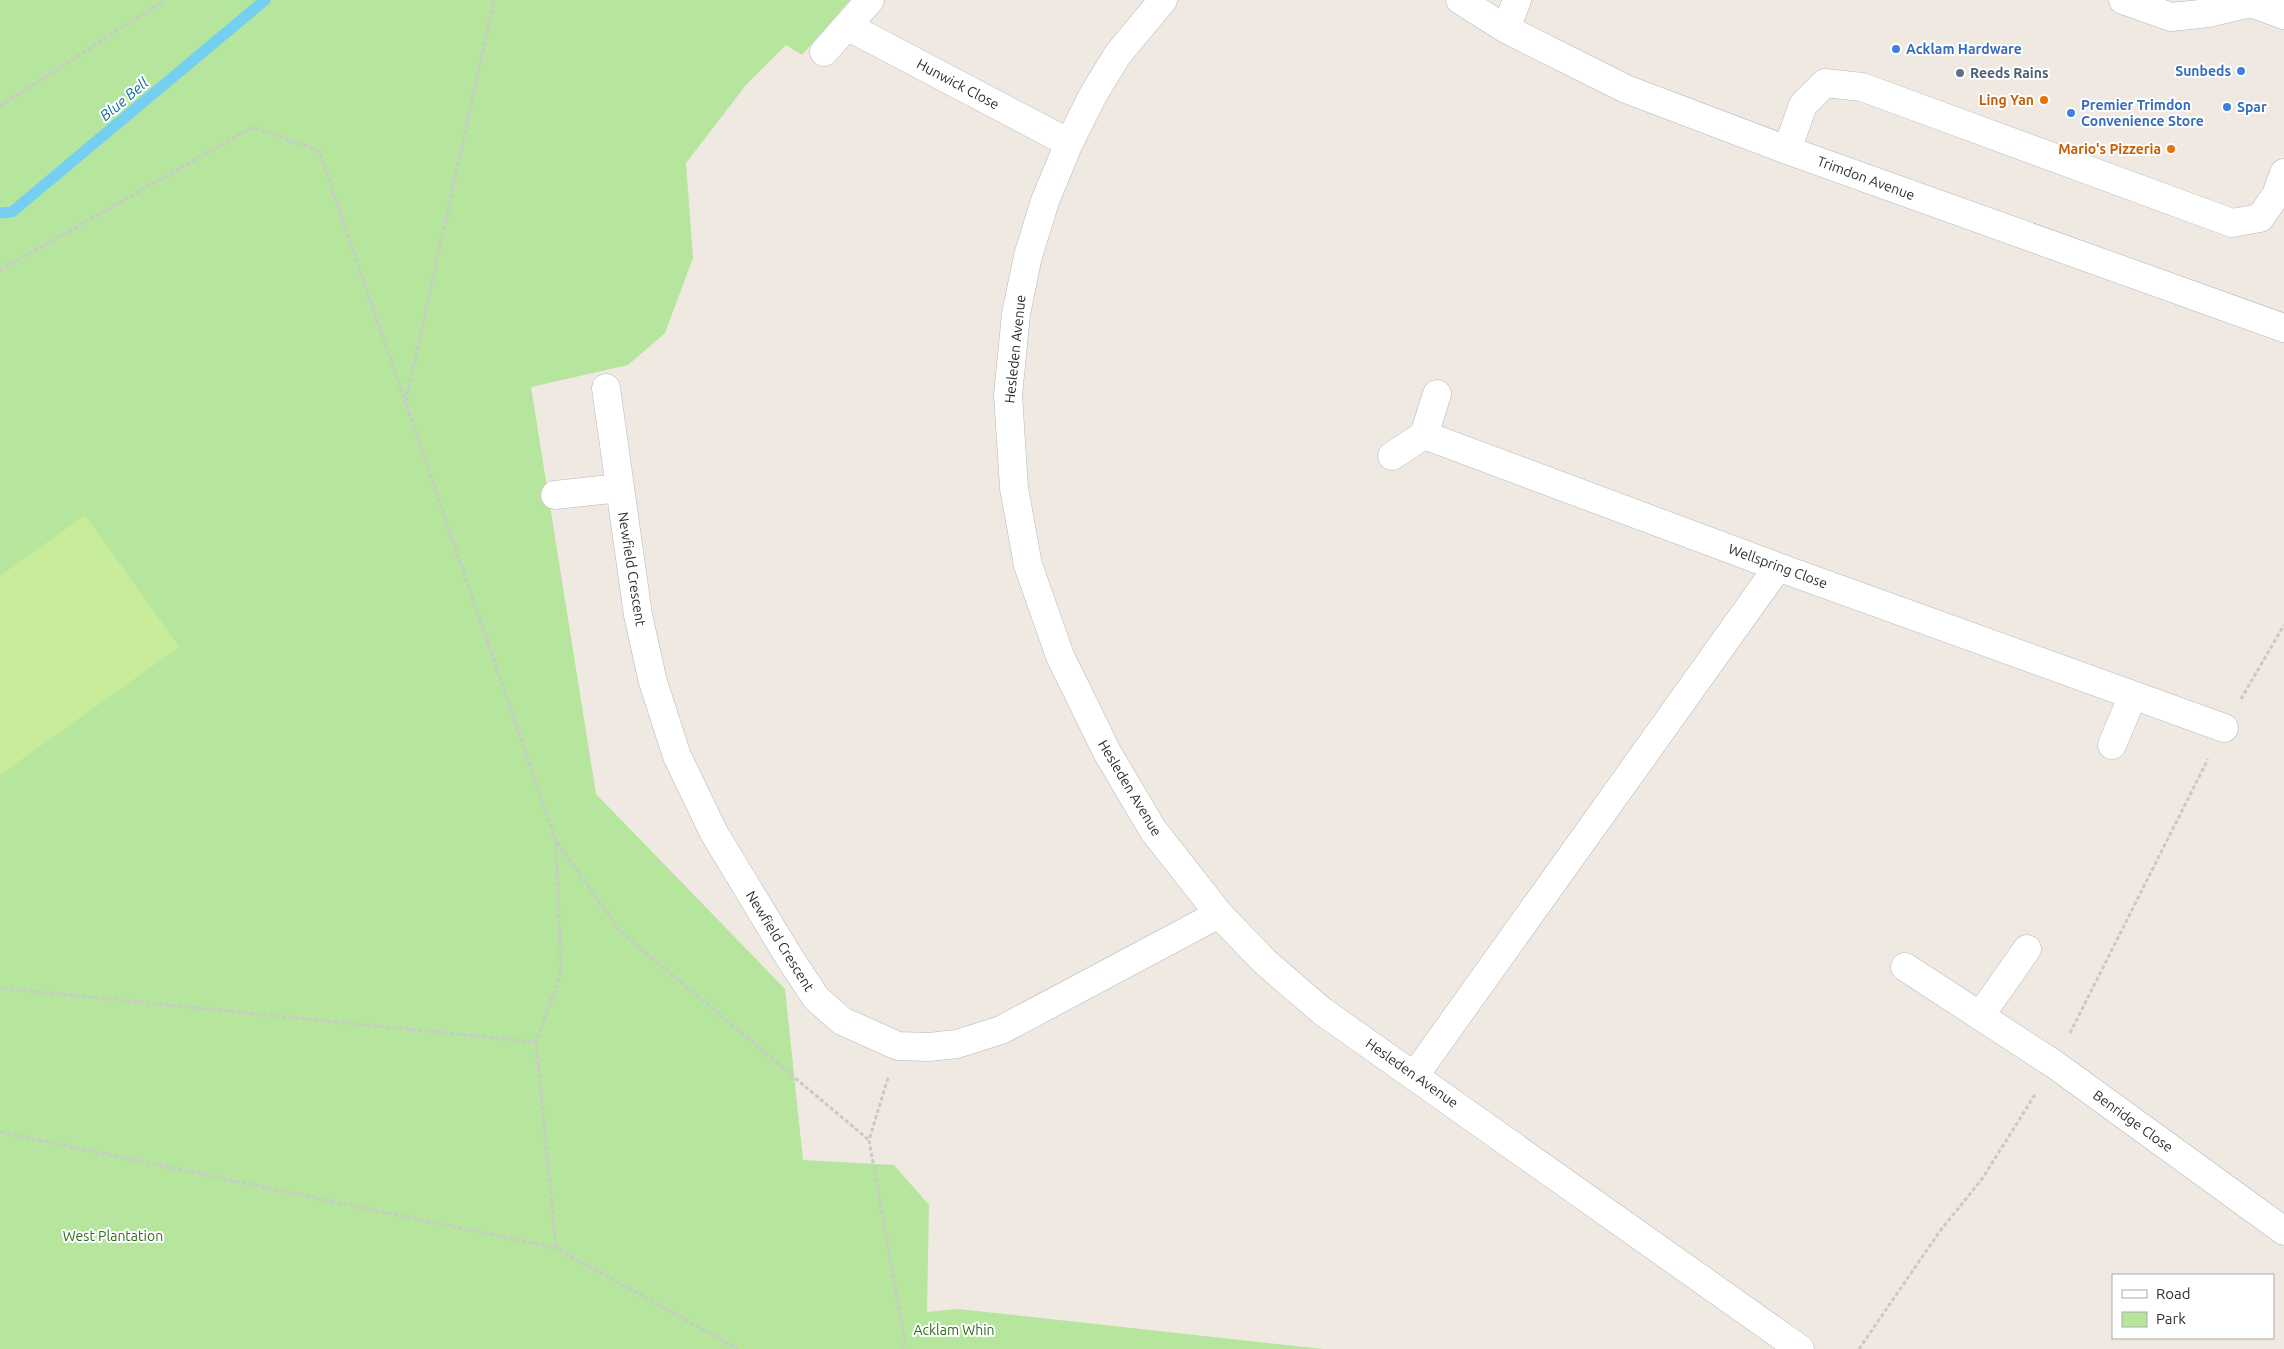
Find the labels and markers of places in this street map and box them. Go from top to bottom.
place label: Acklam Hardware [1906,41,2022,57]
marker: Acklam Hardware [1890,43,1902,55]
place label: Sunbeds [2175,63,2231,79]
place label: Reeds Rains [1970,65,2049,81]
marker: Sunbeds [2235,65,2247,77]
marker: Reeds Rains [1954,67,1966,79]
place label: Ling Yan [1979,92,2034,108]
marker: Ling Yan [2038,94,2050,106]
place label: Premier Trimdon Convenience Store [2081,97,2204,129]
place label: Spar [2237,99,2267,115]
marker: Spar [2221,101,2233,113]
marker: Premier Trimdon Convenience Store [2065,107,2077,119]
place label: Mario's Pizzeria [2058,141,2161,157]
marker: Mario's Pizzeria [2165,143,2177,155]

